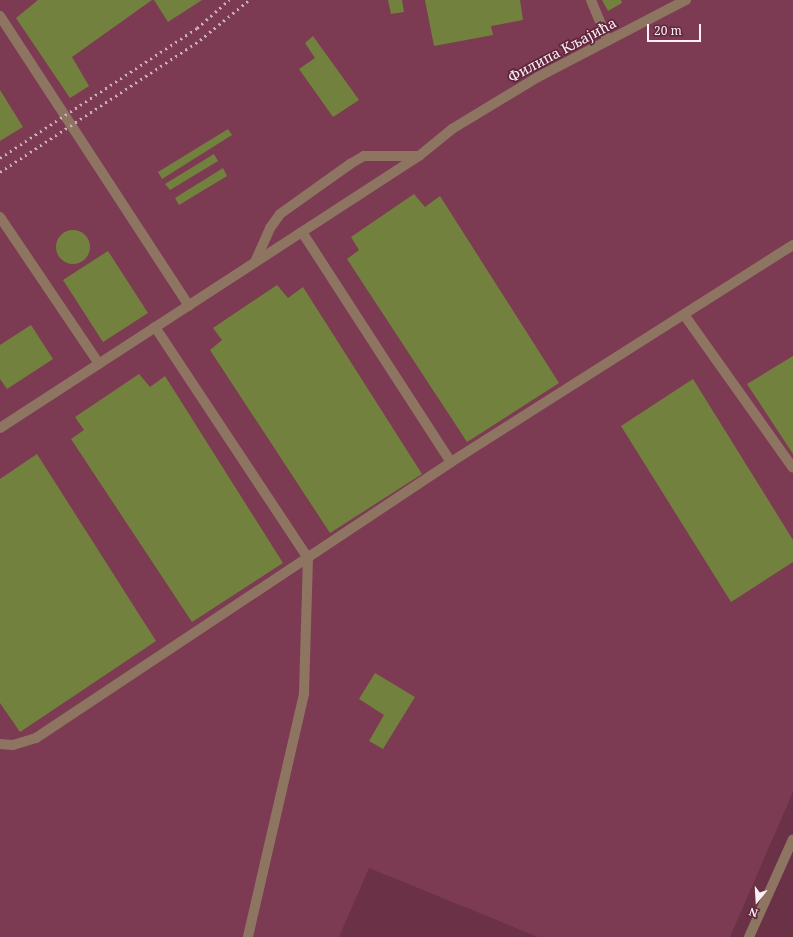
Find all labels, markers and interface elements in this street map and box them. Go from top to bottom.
street label: Филипа Кљајића [505,14,619,86]
scale bar [649,16,703,42]
text: 20 m [654,22,682,39]
north arrow [737,881,777,921]
text: N [747,904,760,921]

